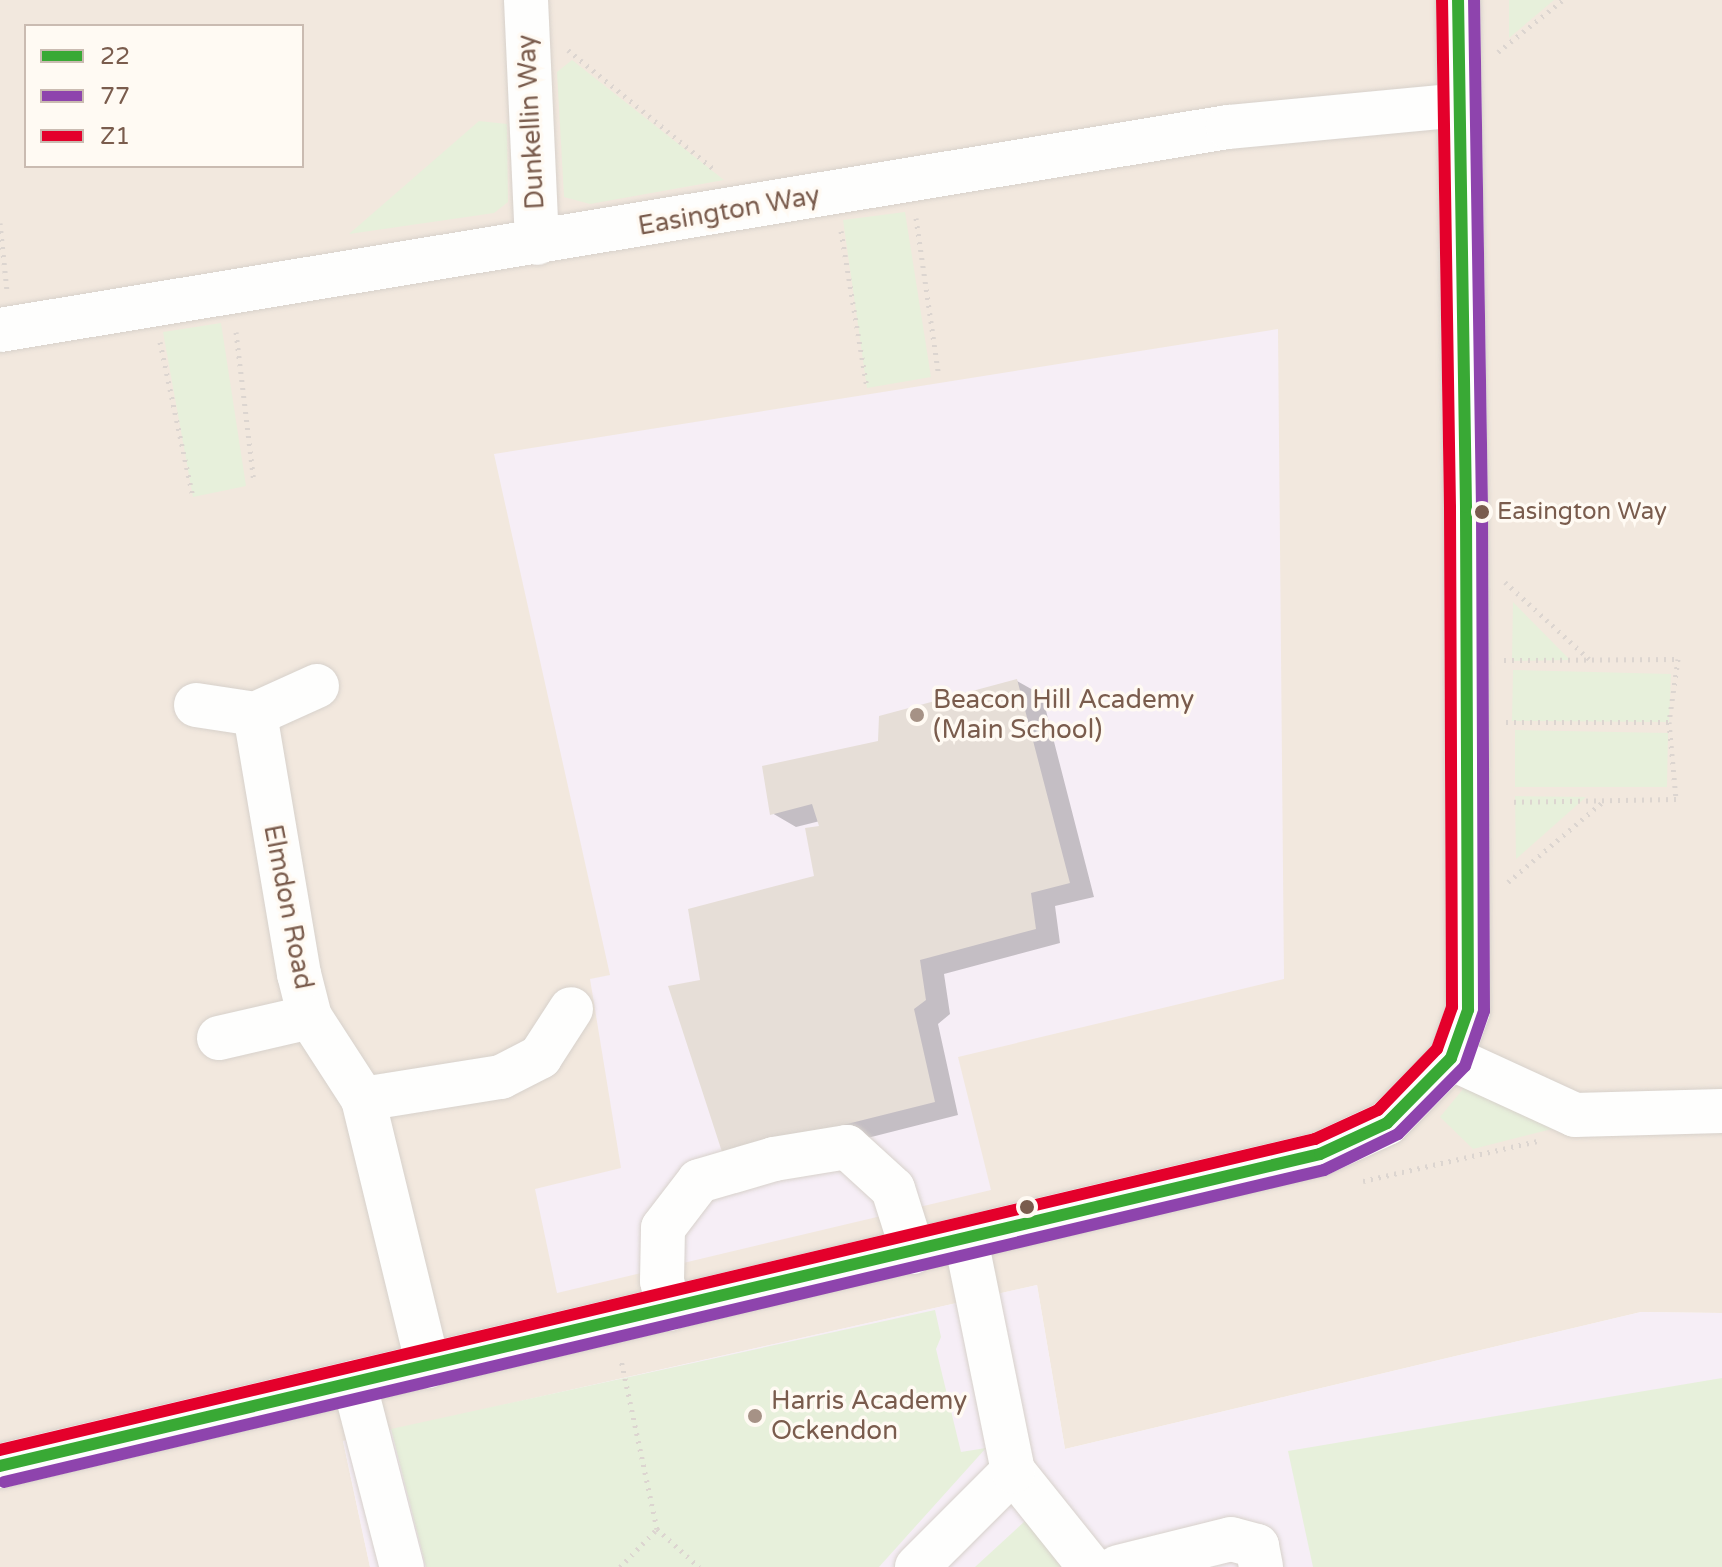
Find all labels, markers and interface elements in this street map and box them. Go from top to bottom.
legend [24,24,304,168]
street label: Dunkellin Way [511,34,551,210]
text: 22 [100,42,130,71]
text: 77 [100,82,130,111]
text: Z1 [100,122,130,151]
street label: Easington Way [636,180,822,242]
place label: Easington Way [1497,498,1667,526]
marker: Easington Way [1474,504,1490,520]
place label: Beacon Hill Academy (Main School) [933,684,1194,746]
marker: Beacon Hill Academy (Main School) [908,706,926,724]
street label: Elmdon Road [257,822,319,992]
unlabelled marker [1019,1199,1035,1215]
place label: Harris Academy Ockendon [771,1385,967,1446]
marker: Harris Academy Ockendon [746,1407,764,1425]

